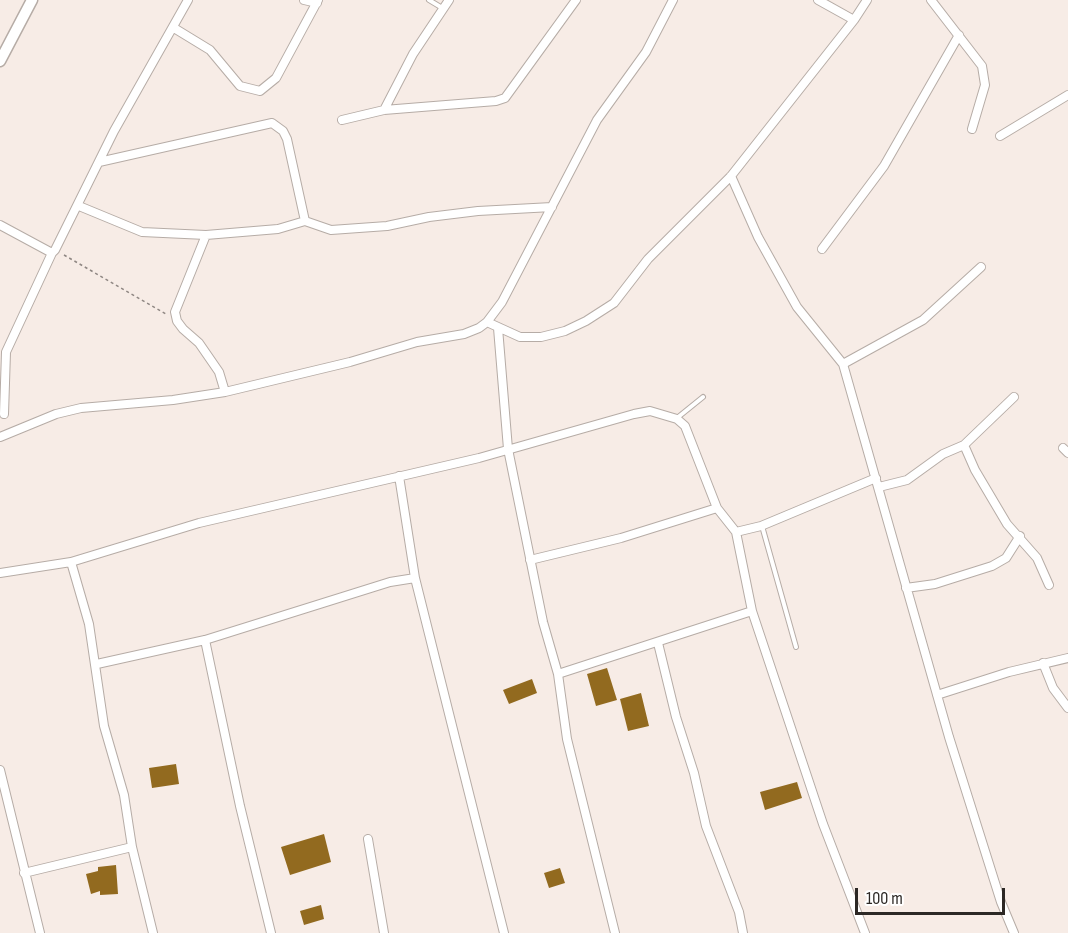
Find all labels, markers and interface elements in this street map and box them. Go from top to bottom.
scale bar [858,876,1008,914]
text: 100 m [866,888,903,909]

